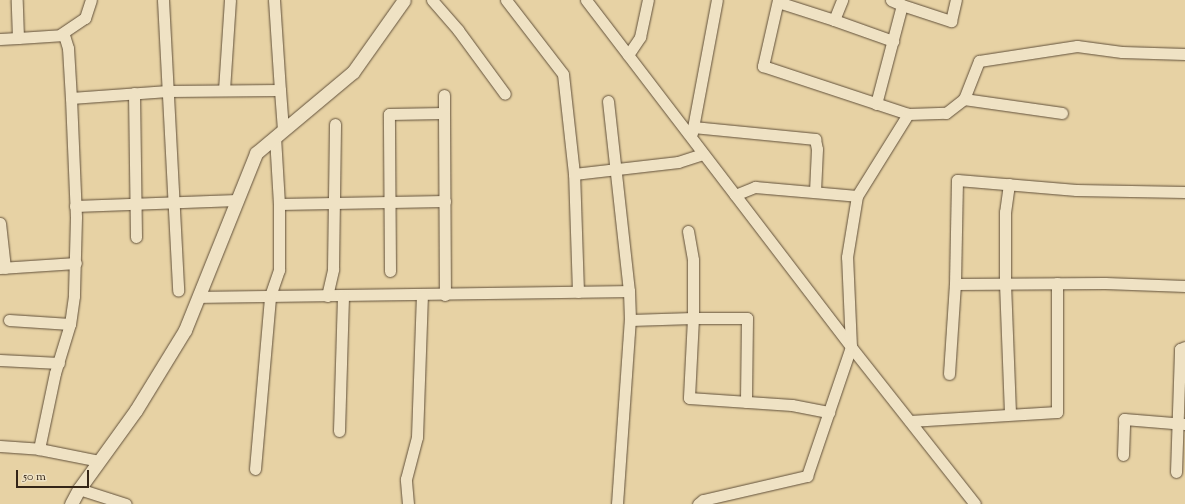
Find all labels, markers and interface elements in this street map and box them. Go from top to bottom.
scale bar [18,462,91,488]
text: 50 m [23,468,46,486]

